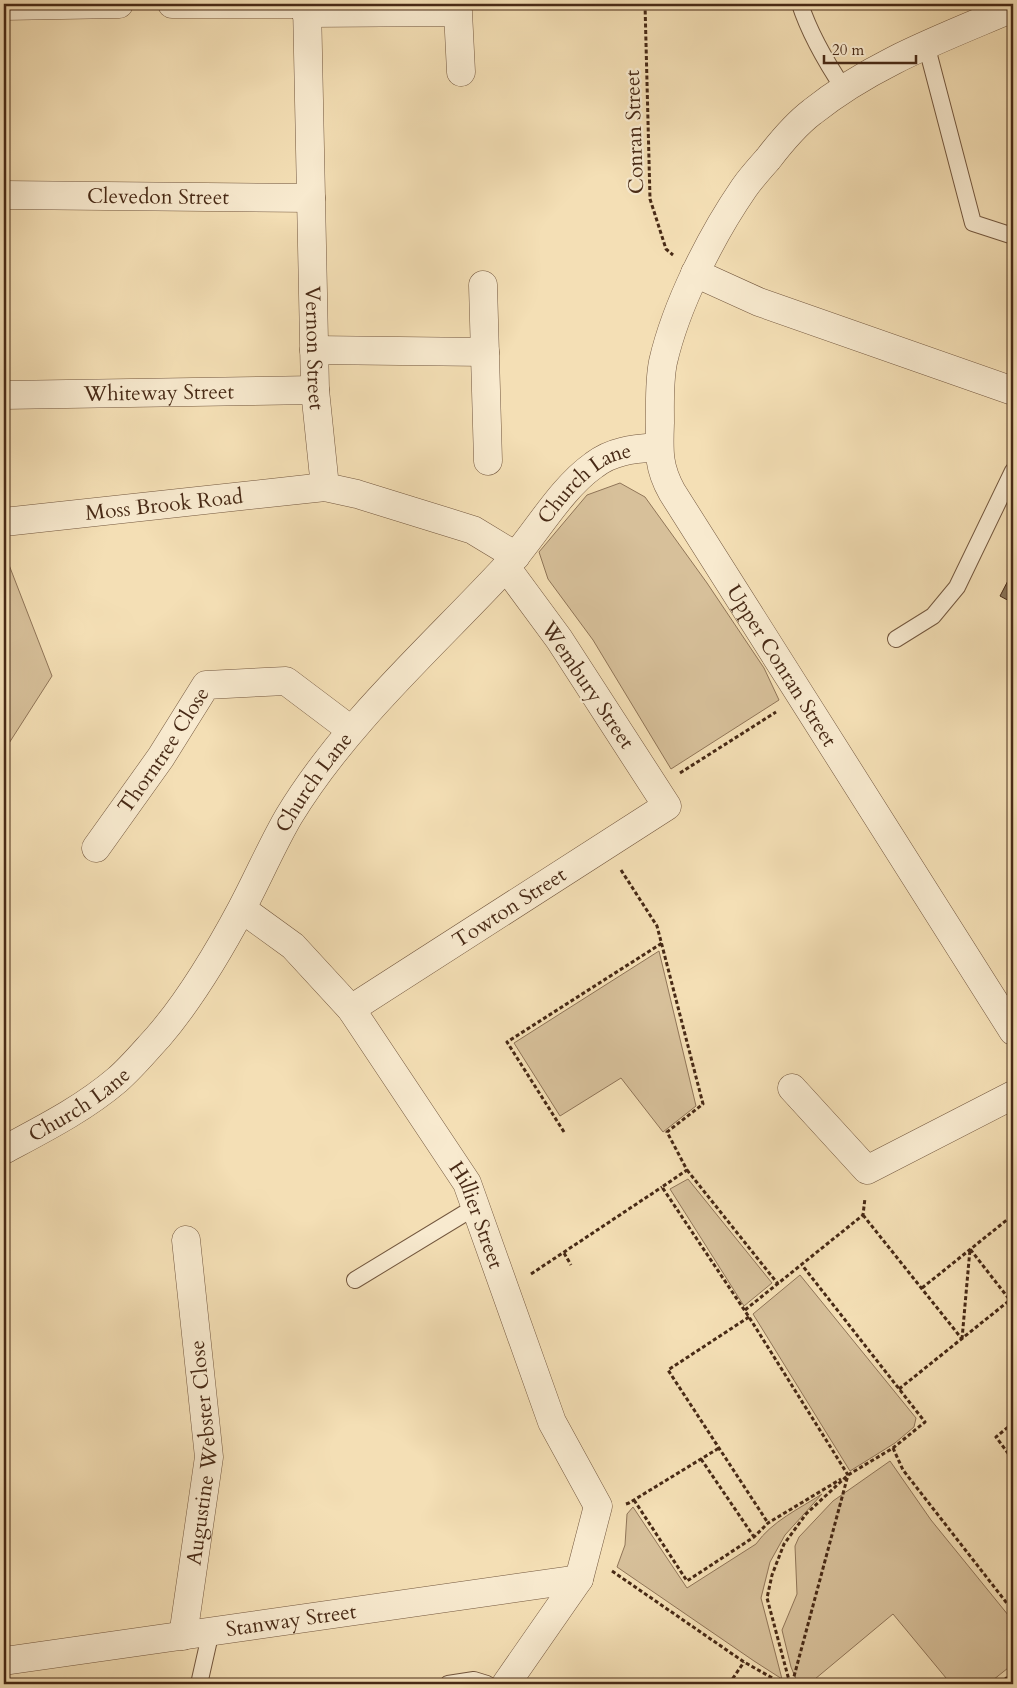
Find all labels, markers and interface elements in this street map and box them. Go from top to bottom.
scale bar [824,32,917,64]
text: 20 m [832,40,864,60]
street label: Conran Street [618,69,651,195]
street label: Clevedon Street [87,182,229,212]
street label: Vernon Street [298,286,331,412]
street label: Whiteway Street [83,377,235,409]
street label: Church Lane [531,436,634,530]
street label: Moss Brook Road [84,482,245,528]
street label: Upper Conran Street [719,579,844,753]
street label: Wembury Street [534,615,641,755]
street label: Thorntree Close [111,681,216,819]
street label: Church Lane [269,726,359,838]
street label: Towton Street [447,860,572,955]
street label: Church Lane [23,1061,137,1149]
street label: Hillier Street [441,1156,510,1273]
street label: Augustine Webster Close [179,1339,225,1567]
street label: Stanway Street [224,1597,359,1644]

